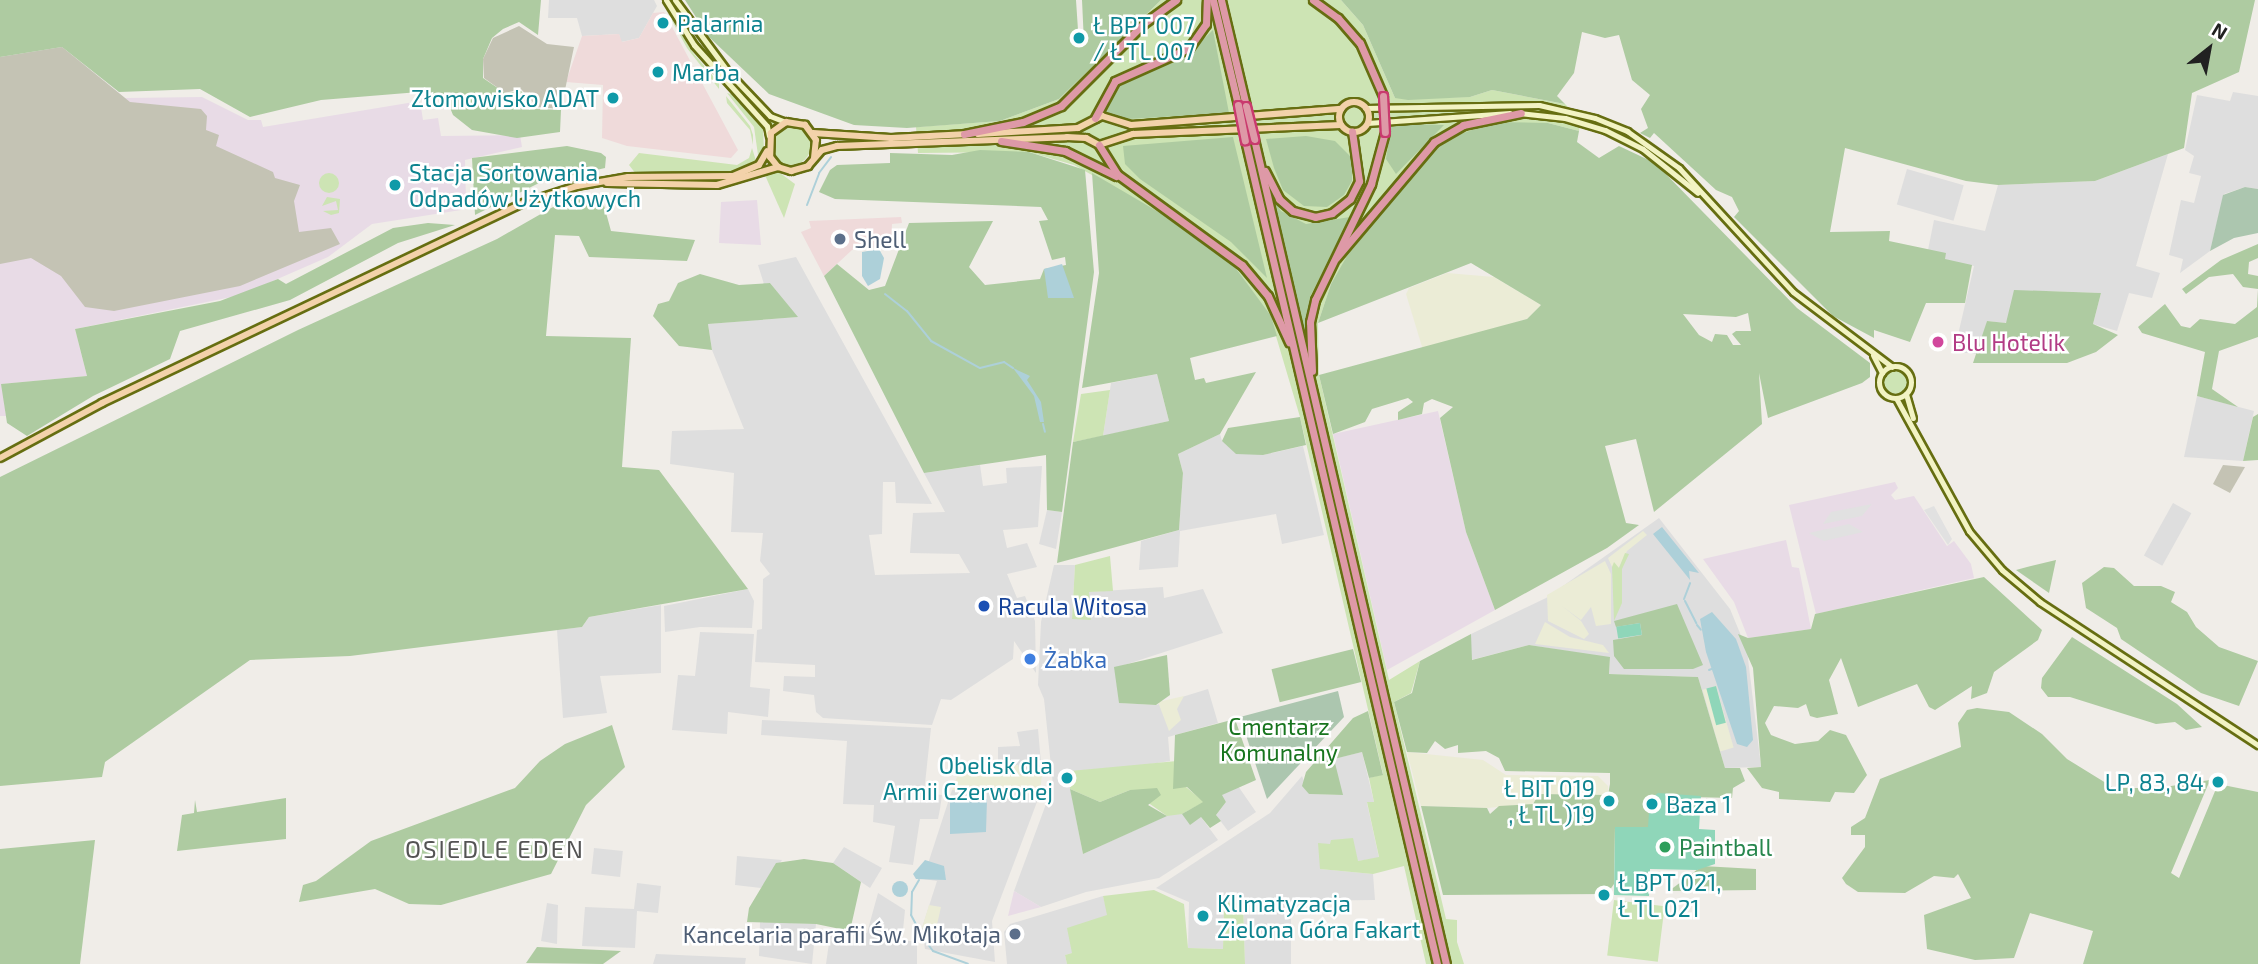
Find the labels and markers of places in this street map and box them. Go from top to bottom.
place label: Palarnia [677,9,763,37]
place label: Ł BPT 007 / Ł TL 007 [1093,11,1197,65]
marker: Palarnia [655,15,671,31]
marker: Ł BPT 007 / Ł TL 007 [1071,30,1087,46]
place label: Marba [672,58,740,86]
marker: Marba [650,64,666,80]
place label: Złomowisko ADAT [411,84,599,112]
marker: Złomowisko ADAT [605,90,621,106]
place label: Stacja Sortowania Odpadów Użytkowych [409,158,642,212]
marker: Stacja Sortowania Odpadów Użytkowych [387,177,403,193]
place label: Shell [854,225,906,253]
marker: Shell [832,231,848,247]
place label: Blu Hotelik [1952,328,2065,356]
marker: Blu Hotelik [1930,334,1946,350]
place label: Racula Witosa [998,592,1147,620]
marker: Racula Witosa [976,598,992,614]
place label: Żabka [1044,645,1107,673]
marker: Żabka [1022,651,1038,667]
place label: Obelisk dla Armii Czerwonej [883,751,1053,805]
place label: LP, 83, 84 [2105,768,2204,796]
marker: Obelisk dla Armii Czerwonej [1059,770,1075,786]
place label: Ł BIT 019 , Ł TL )19 [1503,774,1595,828]
marker: LP, 83, 84 [2210,774,2226,790]
place label: Baza 1 [1666,790,1732,818]
marker: Ł BIT 019 , Ł TL )19 [1601,793,1617,809]
marker: Baza 1 [1644,796,1660,812]
place label: Paintball [1679,833,1772,861]
marker: Paintball [1657,839,1673,855]
place label: Ł BPT 021, Ł TL 021 [1618,868,1723,922]
marker: Ł BPT 021, Ł TL 021 [1596,887,1612,903]
place label: Klimatyzacja Zielona Góra Fakart [1217,889,1420,943]
marker: Klimatyzacja Zielona Góra Fakart [1195,908,1211,924]
place label: Kancelaria parafii Św. Mikołaja [683,920,1001,948]
marker: Kancelaria parafii Św. Mikołaja [1007,926,1023,942]

